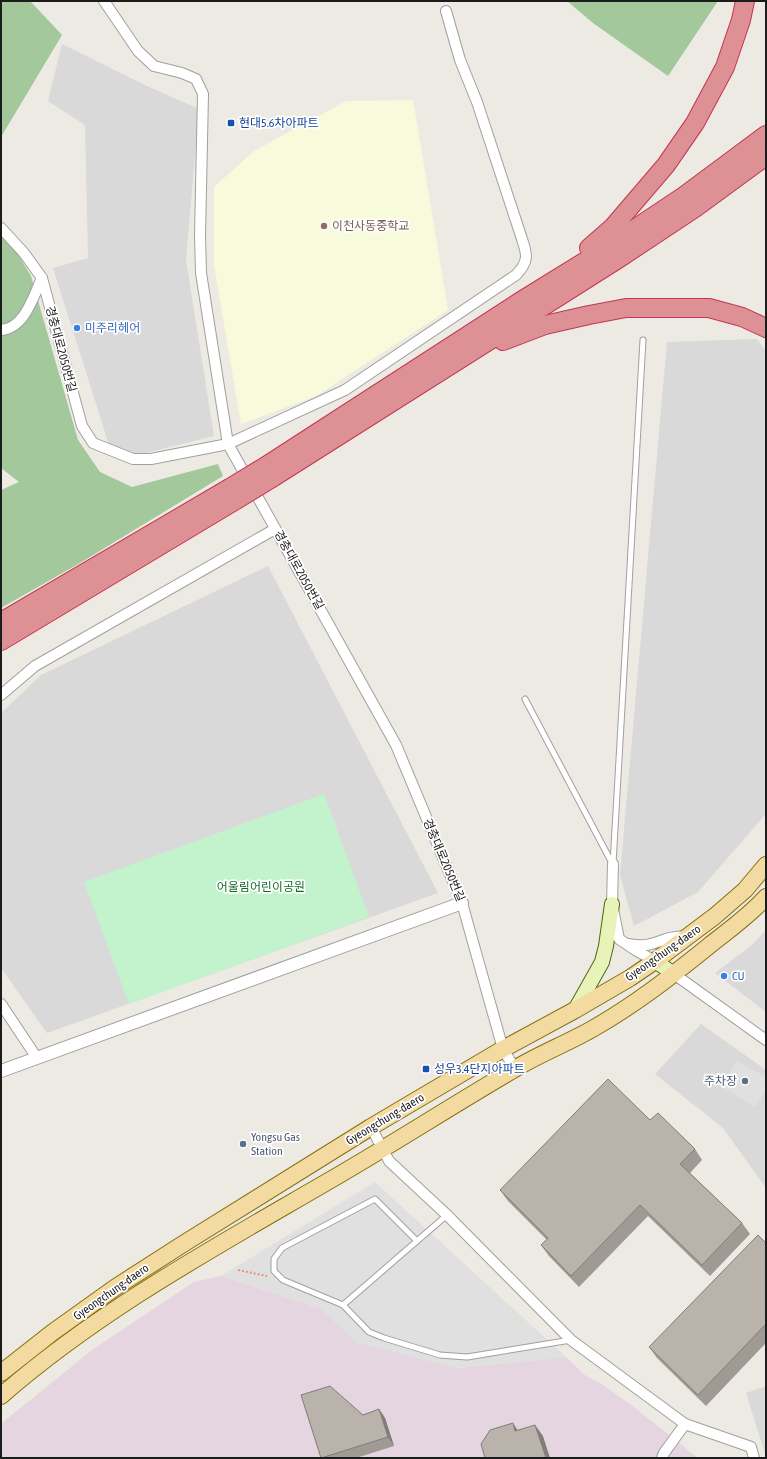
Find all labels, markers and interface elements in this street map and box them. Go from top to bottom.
place label: 현대5.6차아파트 [239,116,319,130]
marker: 현대5.6차아파트 [226,118,236,128]
place label: 이천사동중학교 [332,219,409,233]
marker: 이천사동중학교 [319,221,329,231]
street label: 경충대로2050번길 [43,304,79,394]
place label: 미주리헤어 [85,321,140,335]
marker: 미주리헤어 [72,323,82,333]
street label: 경충대로2050번길 [271,528,327,612]
street label: 경충대로2050번길 [420,816,468,904]
park label: 어울림어린이공원 [217,880,305,894]
street label: Gyeongchung-daero [623,922,704,984]
place label: CU [732,969,744,983]
marker: CU [719,971,729,981]
place label: 성우3.4단지아파트 [434,1062,525,1076]
marker: 성우3.4단지아파트 [421,1064,431,1074]
place label: 주차장 [704,1074,737,1088]
marker: 주차장 [740,1076,750,1086]
street label: Gyeongchung-daero [343,1090,427,1148]
place label: Yongsu Gas Station [251,1130,300,1158]
marker: Yongsu Gas Station [238,1139,248,1149]
street label: Gyeongchung-daero [71,1261,152,1323]

